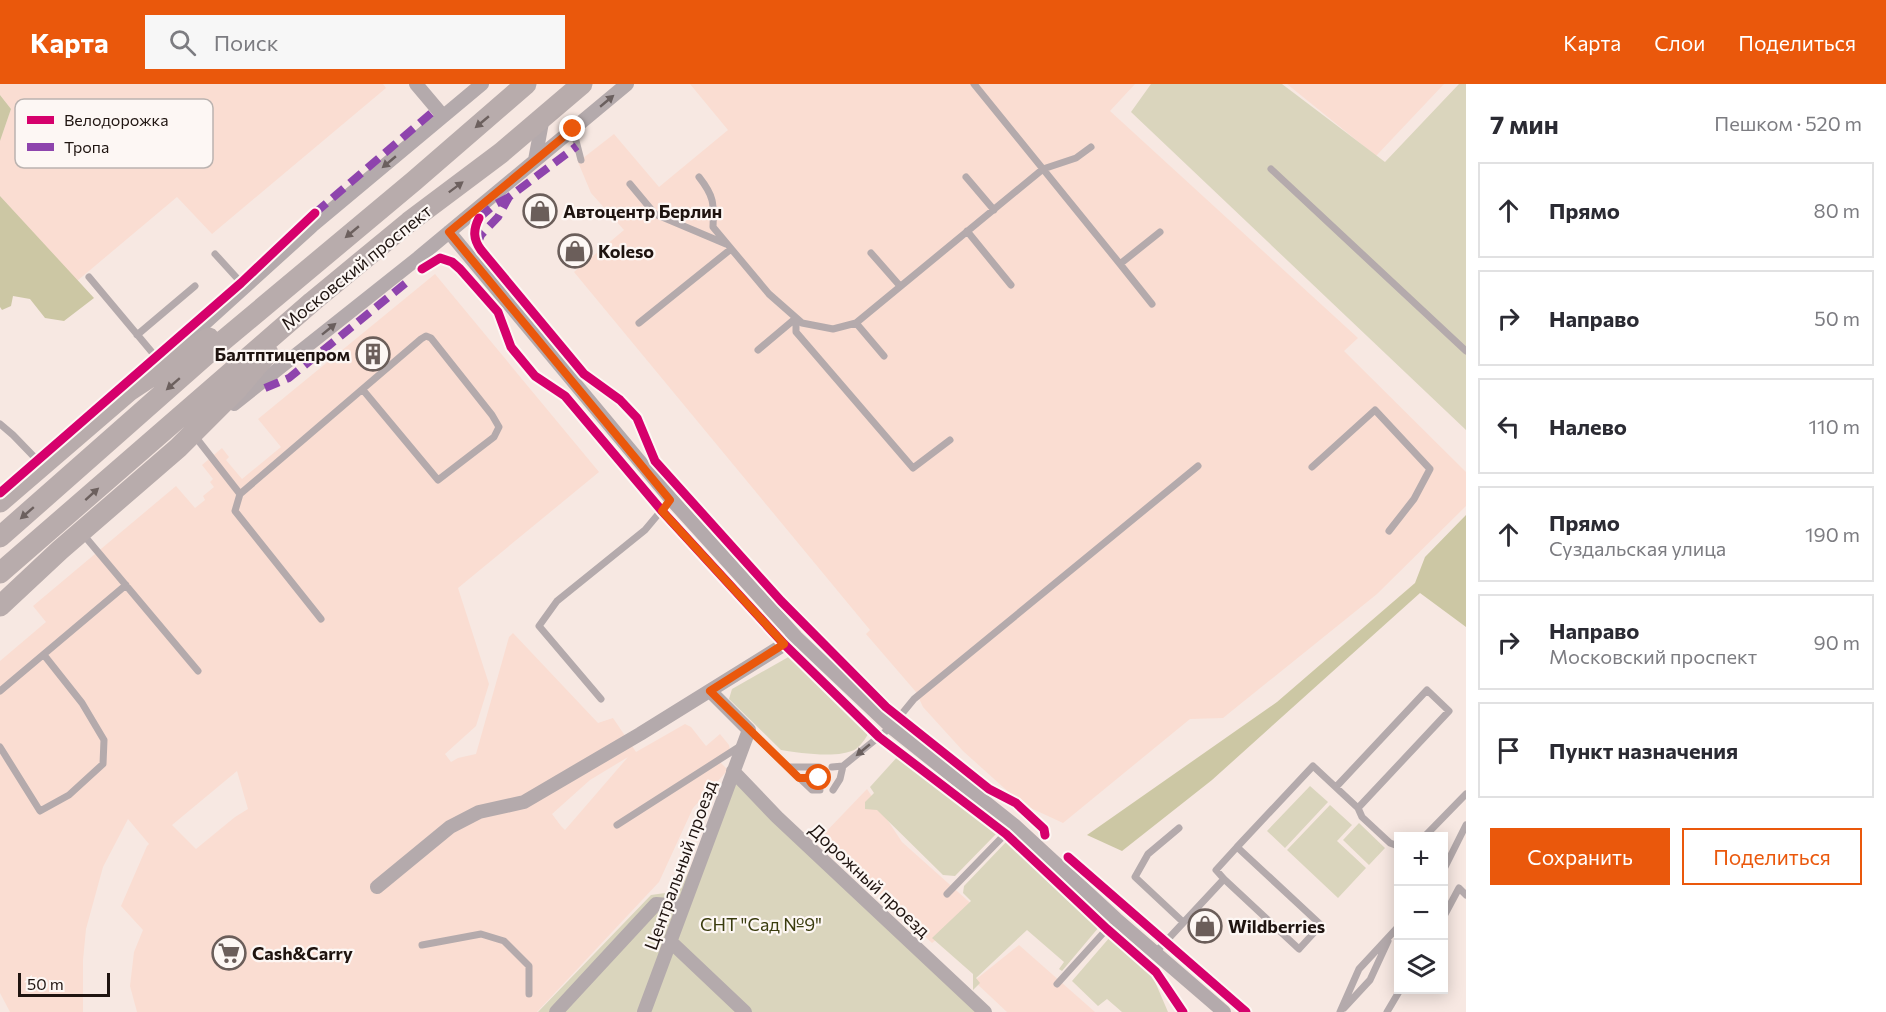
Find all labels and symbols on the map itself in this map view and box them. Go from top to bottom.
one-way arrow [599,94,615,107]
legend [15,99,213,168]
text: Велодорожка [64,110,168,129]
one-way arrow [474,115,490,128]
route end [559,115,585,141]
text: Тропа [64,137,109,156]
one-way arrow [381,155,397,168]
one-way arrow [448,181,463,193]
shop icon: Автоцентр Берлин [522,193,558,229]
street label: Московский проспект [276,199,436,334]
place label: Автоцентр Берлин [563,200,722,222]
one-way arrow [344,226,360,239]
shop icon: Koleso [557,233,593,269]
place label: Koleso [598,240,654,262]
one-way arrow [321,323,336,336]
building icon: Балтптицепром [355,336,391,372]
place label: Балтптицепром [215,343,350,365]
one-way arrow [166,377,181,391]
one-way arrow [84,488,99,501]
one-way arrow [20,506,35,519]
one-way arrow [856,743,871,756]
route start [805,764,831,790]
street label: Центральный проезд [639,777,721,953]
street label: Дорожный проезд [805,818,935,942]
shop icon: Wildberries [1187,908,1223,944]
park label: СНТ "Сад №9" [700,913,822,935]
place label: Wildberries [1228,915,1325,937]
supermarket icon: Cash&Carry [211,935,247,971]
place label: Cash&Carry [252,942,353,964]
scale bar [18,970,110,998]

